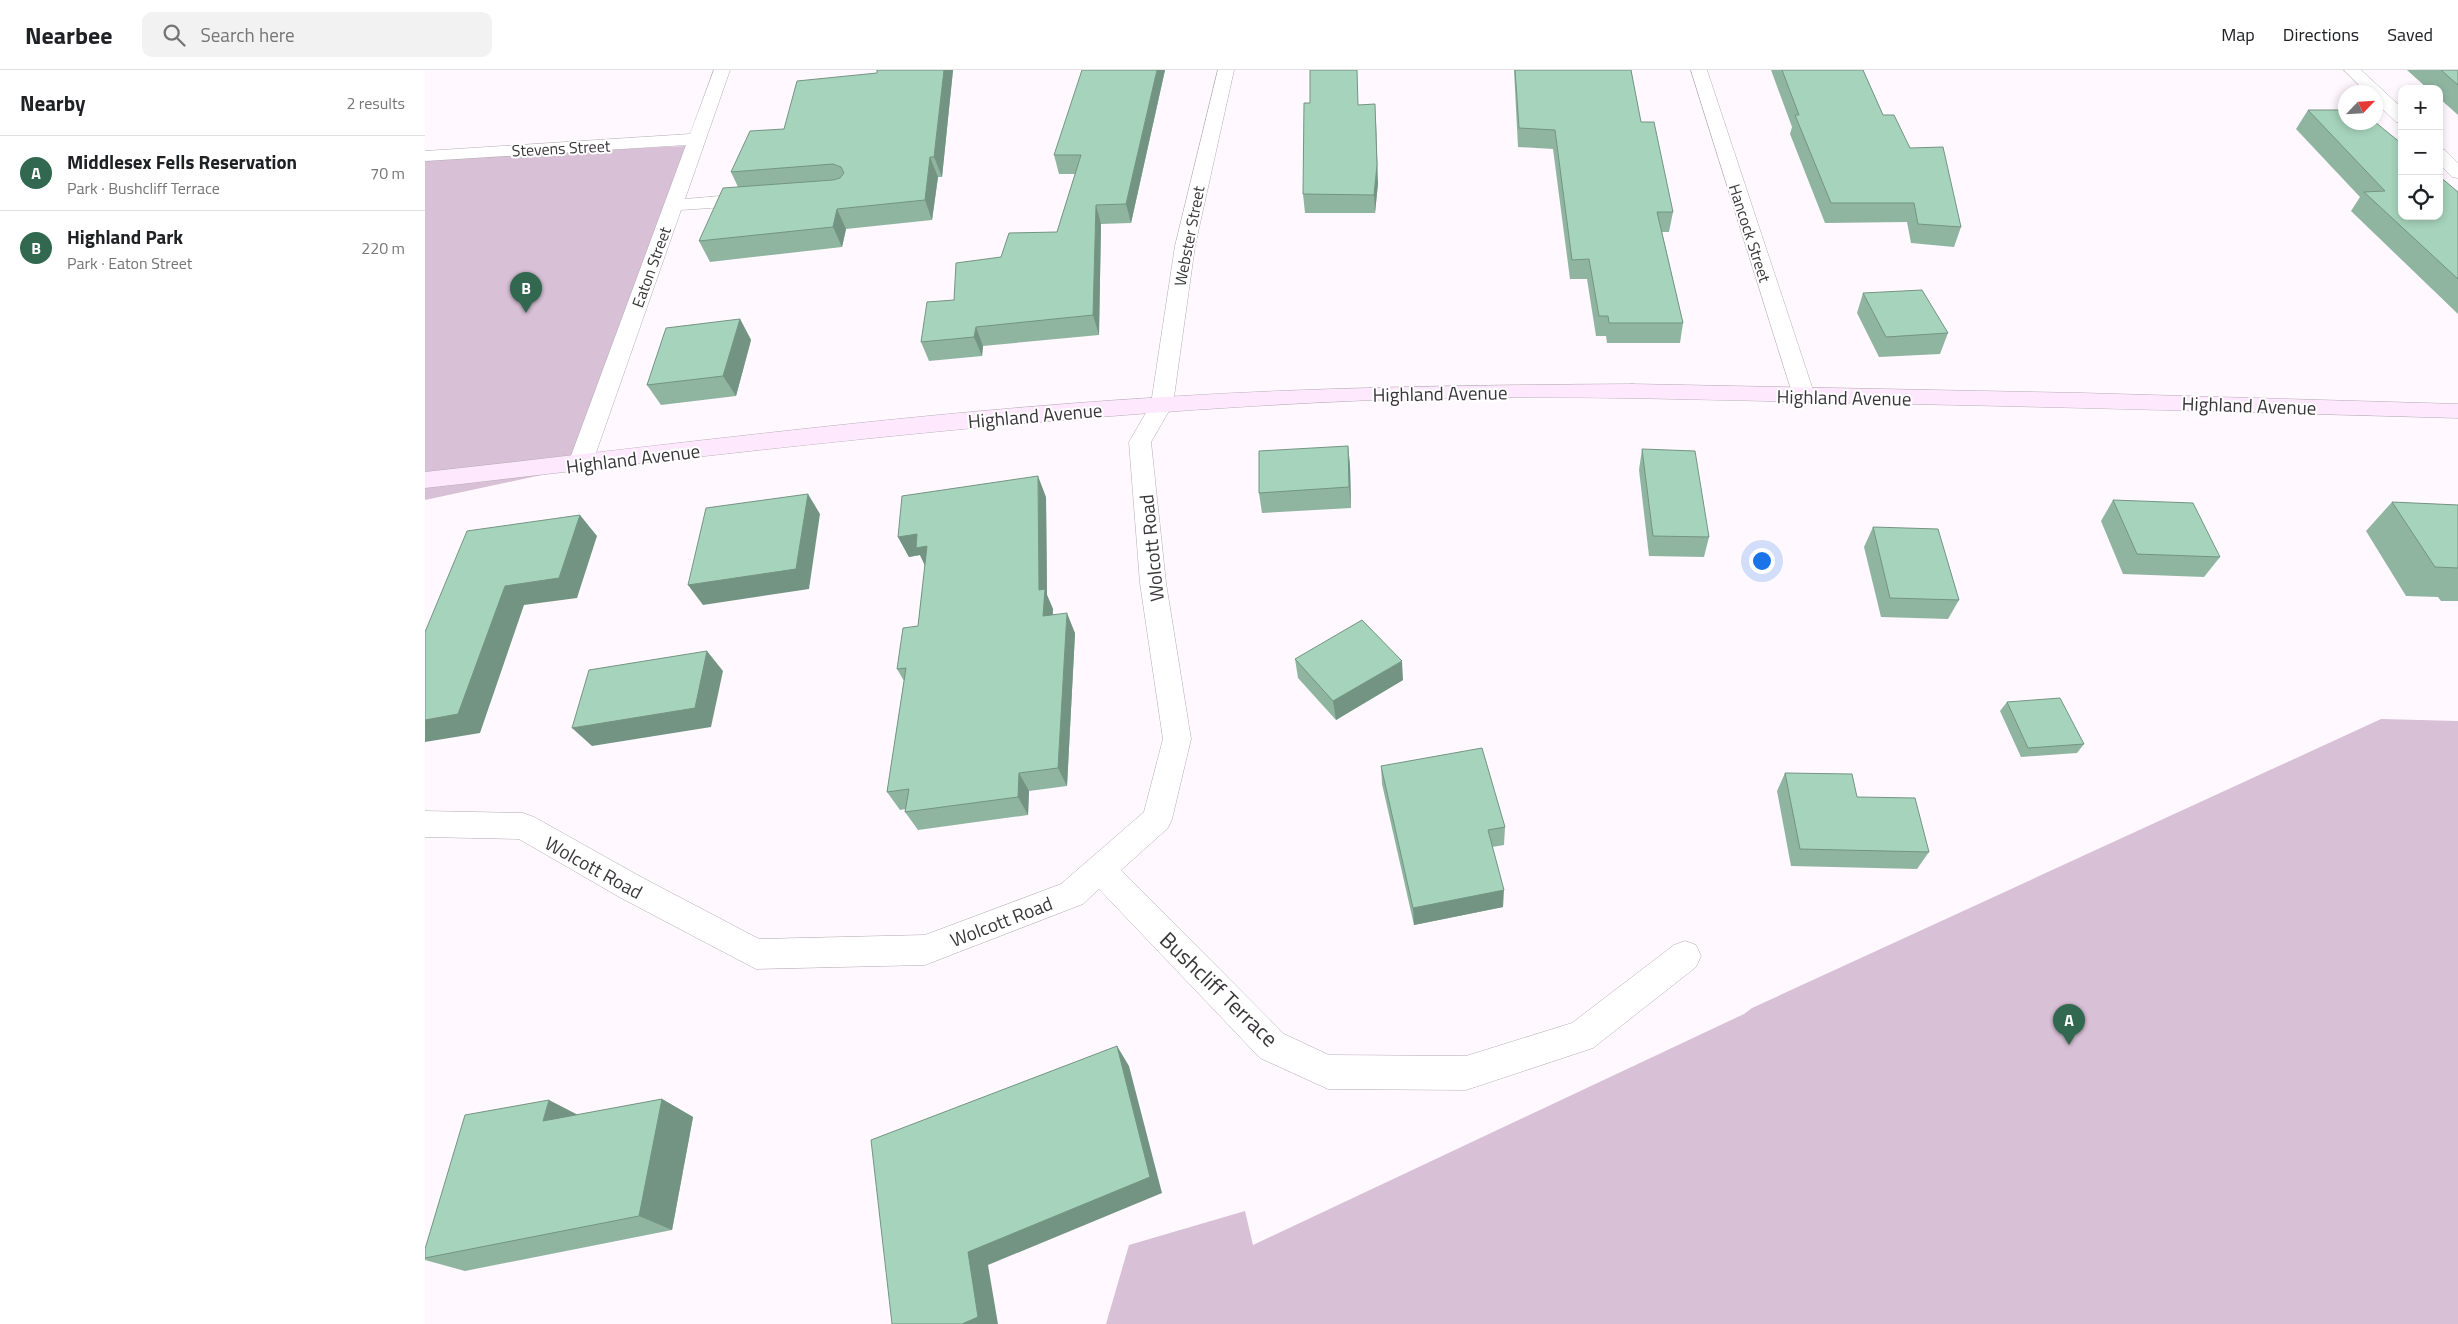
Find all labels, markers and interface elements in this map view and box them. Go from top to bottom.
search box [142,12,492,57]
text: Nearbee [25,17,112,53]
text: Search here [200,20,295,49]
icon: search [160,21,188,49]
text: Map [2221,21,2255,48]
text: Directions [2283,21,2359,48]
text: Saved [2387,21,2433,48]
north arrow [2338,85,2383,130]
map controls [2398,85,2443,220]
button: + [2398,85,2443,130]
text: Nearby [20,87,85,119]
text: 2 results [346,91,405,115]
button: − [2398,130,2443,175]
street label: Stevens Street [511,133,611,163]
text: Middlesex Fells Reservation [67,147,297,176]
text: A [31,161,41,185]
text: 70 m [370,161,405,185]
button: locate [2398,175,2443,220]
text: Park · Bushcliff Terrace [67,176,220,200]
street label: Hancock Street [1723,181,1777,286]
street label: Webster Street [1168,183,1211,288]
text: Highland Park [67,222,183,251]
street label: Eaton Street [625,223,677,311]
text: B [31,236,41,260]
text: 220 m [361,236,405,260]
text: Park · Eaton Street [67,251,192,275]
pin: B [510,272,542,313]
street label: Highland Avenue [1372,377,1508,409]
street label: Highland Avenue [1776,381,1912,413]
street label: Highland Avenue [2181,388,2317,422]
street label: Highland Avenue [967,395,1103,435]
street label: Highland Avenue [564,435,702,481]
street label: Wolcott Road [1131,493,1171,603]
your location [1749,548,1775,574]
street label: Wolcott Road [540,828,648,906]
street label: Wolcott Road [946,888,1056,954]
street label: Bushcliff Terrace [1152,923,1286,1055]
pin: A [2053,1004,2085,1045]

